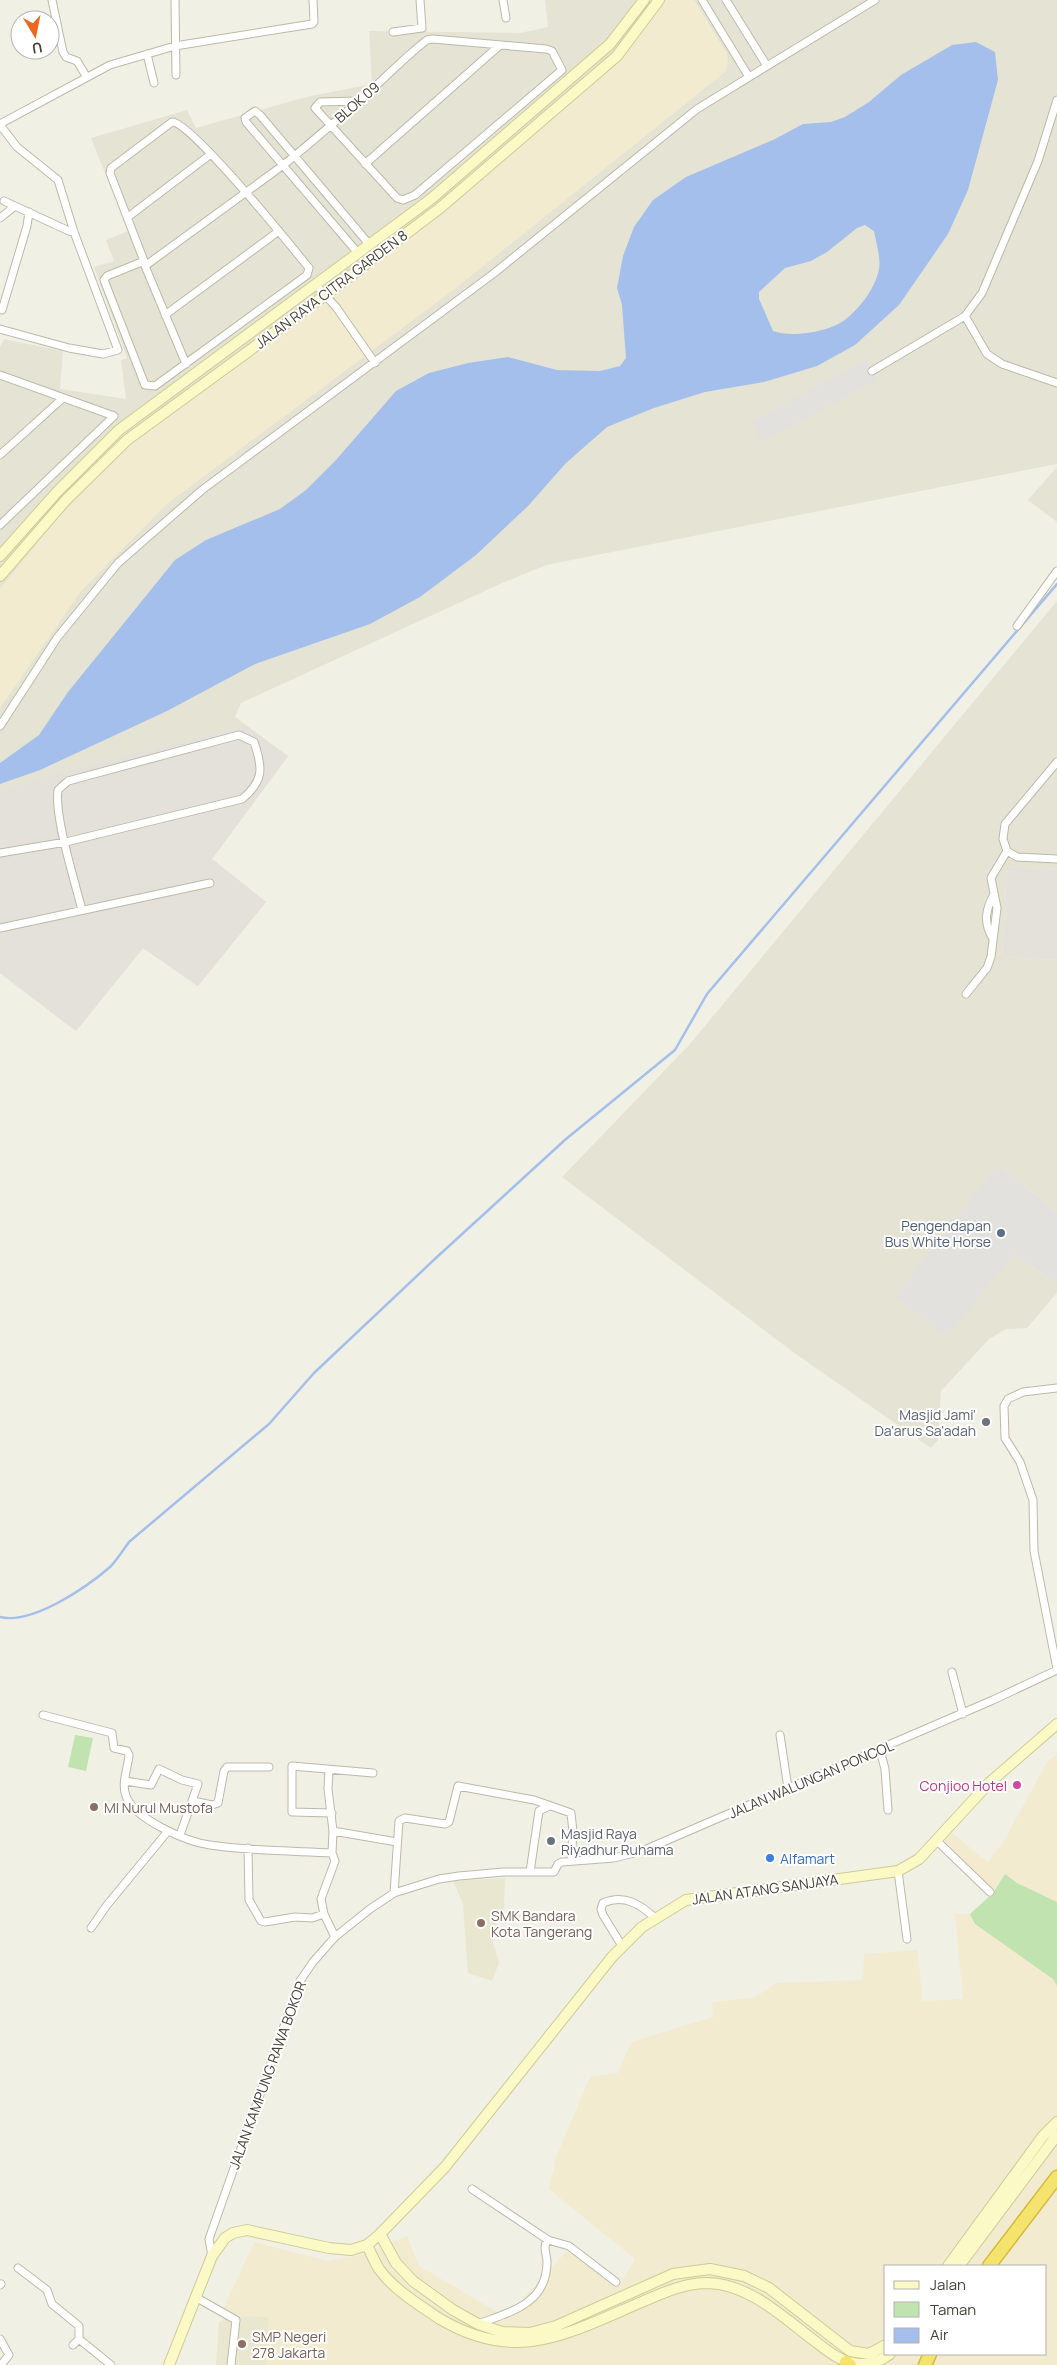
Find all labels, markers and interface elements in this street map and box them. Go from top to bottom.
north arrow [10,10,60,60]
text: U [31,38,44,59]
street label: BLOK 09 [331,77,383,127]
street label: JALAN RAYA CITRA GARDEN 8 [251,225,411,353]
place label: Pengendapan Bus White Horse [885,1216,991,1251]
marker: Pengendapan Bus White Horse [995,1227,1007,1239]
place label: Masjid Jami' Da'arus Sa'adah [874,1405,976,1440]
marker: Masjid Jami' Da'arus Sa'adah [980,1416,992,1428]
street label: JALAN WALUNGAN PONCOL [726,1736,896,1822]
place label: Conjioo Hotel [920,1776,1007,1795]
marker: Conjioo Hotel [1011,1779,1023,1791]
place label: MI Nurul Mustofa [104,1798,213,1817]
marker: MI Nurul Mustofa [88,1801,100,1813]
place label: Masjid Raya Riyadhur Ruhama [561,1824,674,1859]
marker: Masjid Raya Riyadhur Ruhama [545,1835,557,1847]
place label: Alfamart [780,1849,835,1868]
marker: Alfamart [764,1852,776,1864]
street label: JALAN ATANG SANJAYA [691,1869,840,1909]
place label: SMK Bandara Kota Tangerang [491,1906,592,1941]
marker: SMK Bandara Kota Tangerang [475,1917,487,1929]
street label: JALAN KAMPUNG RAWA BOKOR [224,1978,310,2172]
legend [884,2265,1047,2355]
text: Jalan [930,2274,966,2295]
text: Taman [930,2299,976,2320]
text: Air [930,2324,949,2345]
place label: SMP Negeri 278 Jakarta [252,2327,326,2362]
marker: SMP Negeri 278 Jakarta [236,2338,248,2350]

